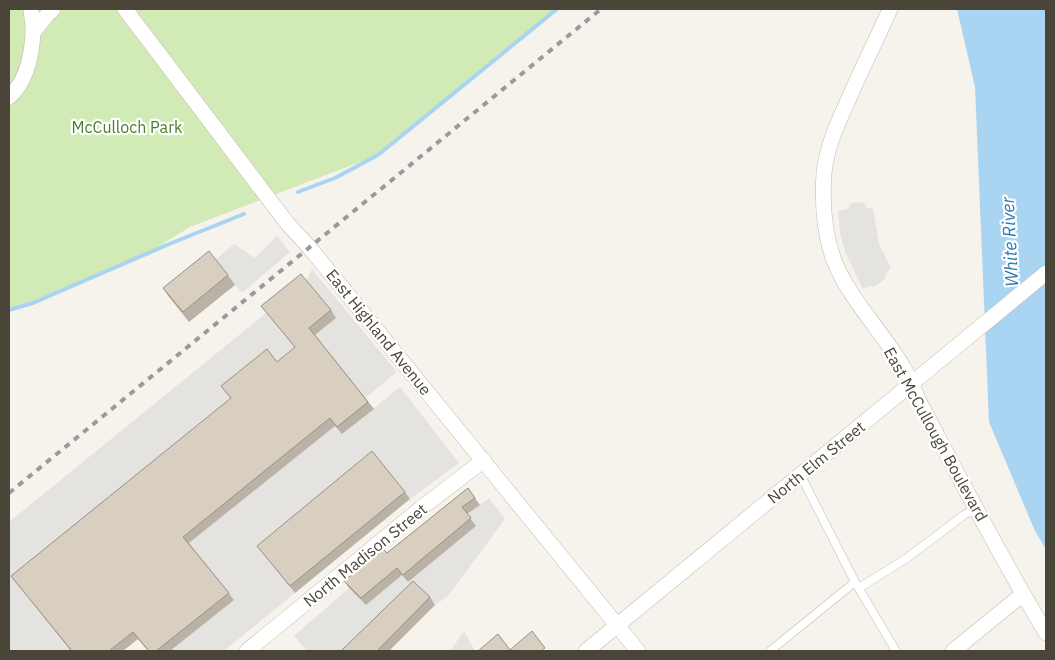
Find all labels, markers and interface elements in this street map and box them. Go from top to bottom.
park label: McCulloch Park [72,117,183,137]
water label: White River [996,196,1023,288]
street label: East Highland Avenue [322,265,436,399]
street label: East McCullough Boulevard [880,344,992,524]
street label: North Elm Street [763,416,869,508]
street label: North Madison Street [299,499,431,611]

